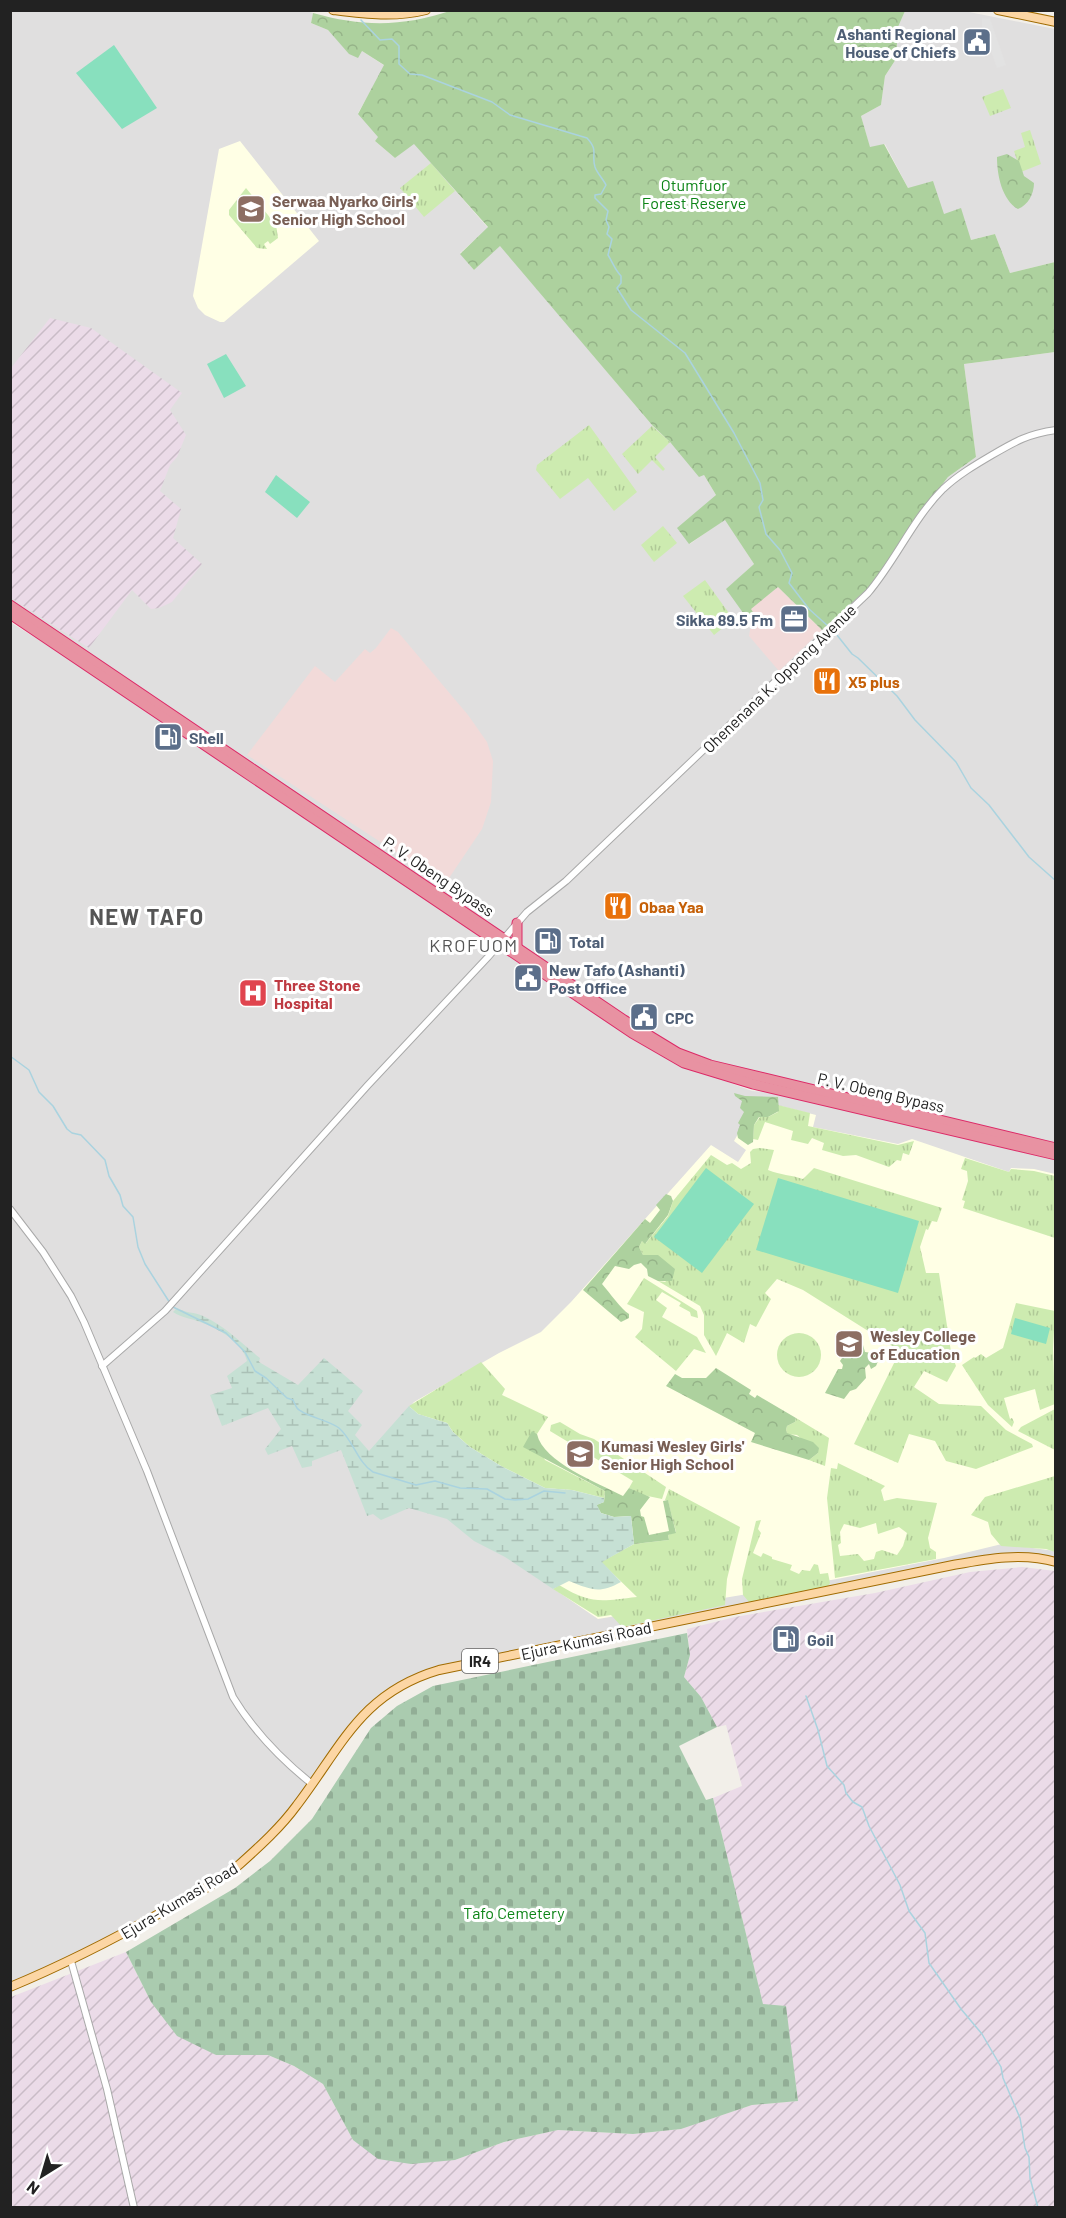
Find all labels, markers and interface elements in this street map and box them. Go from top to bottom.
place label: Ashanti Regional House of Chiefs [836,24,956,61]
public building icon: Ashanti Regional House of Chiefs [961,26,993,58]
park label: Otumfuor Forest Reserve [642,175,746,212]
place label: Serwaa Nyarko Girls' Senior High School [272,191,416,228]
school or university icon: Serwaa Nyarko Girls' Senior High School [235,193,267,225]
street label: Ohenenana K. Oppong Avenue [698,600,860,756]
office icon: Sikka 89.5 Fm [778,603,810,635]
place label: Sikka 89.5 Fm [676,610,773,629]
restaurant icon: X5 plus [811,665,843,697]
place label: X5 plus [848,672,900,691]
fuel station icon: Shell [152,721,184,753]
place label: Shell [189,728,224,747]
street label: P. V. Obeng Bypass [380,832,498,920]
restaurant icon: Obaa Yaa [602,890,634,922]
place label: Obaa Yaa [639,897,704,916]
district label: NEW TAFO [89,903,205,929]
fuel station icon: Total [532,925,564,957]
place label: Total [569,932,604,951]
district label: KROFUOM [429,934,519,956]
place label: New Tafo (Ashanti) Post Office [549,960,685,997]
public building icon: New Tafo (Ashanti) Post Office [512,962,544,994]
place label: Three Stone Hospital [274,975,361,1012]
hospital icon: Three Stone Hospital [237,977,269,1009]
public building icon: CPC [628,1001,660,1033]
place label: CPC [665,1008,694,1027]
street label: P. V. Obeng Bypass [816,1068,946,1116]
place label: Wesley College of Education [870,1326,976,1363]
school or university icon: Wesley College of Education [833,1328,865,1360]
place label: Kumasi Wesley Girls' Senior High School [601,1436,745,1473]
school or university icon: Kumasi Wesley Girls' Senior High School [564,1438,596,1470]
street label: Ejura-Kumasi Road [519,1617,653,1663]
fuel station icon: Goil [770,1623,802,1655]
place label: Goil [807,1630,834,1649]
road number: IR4 [462,1649,498,1673]
street label: Ejura-Kumasi Road [117,1858,241,1942]
park label: Tafo Cemetery [463,1903,565,1922]
north arrow [12,2146,72,2206]
text: N [23,2178,43,2199]

